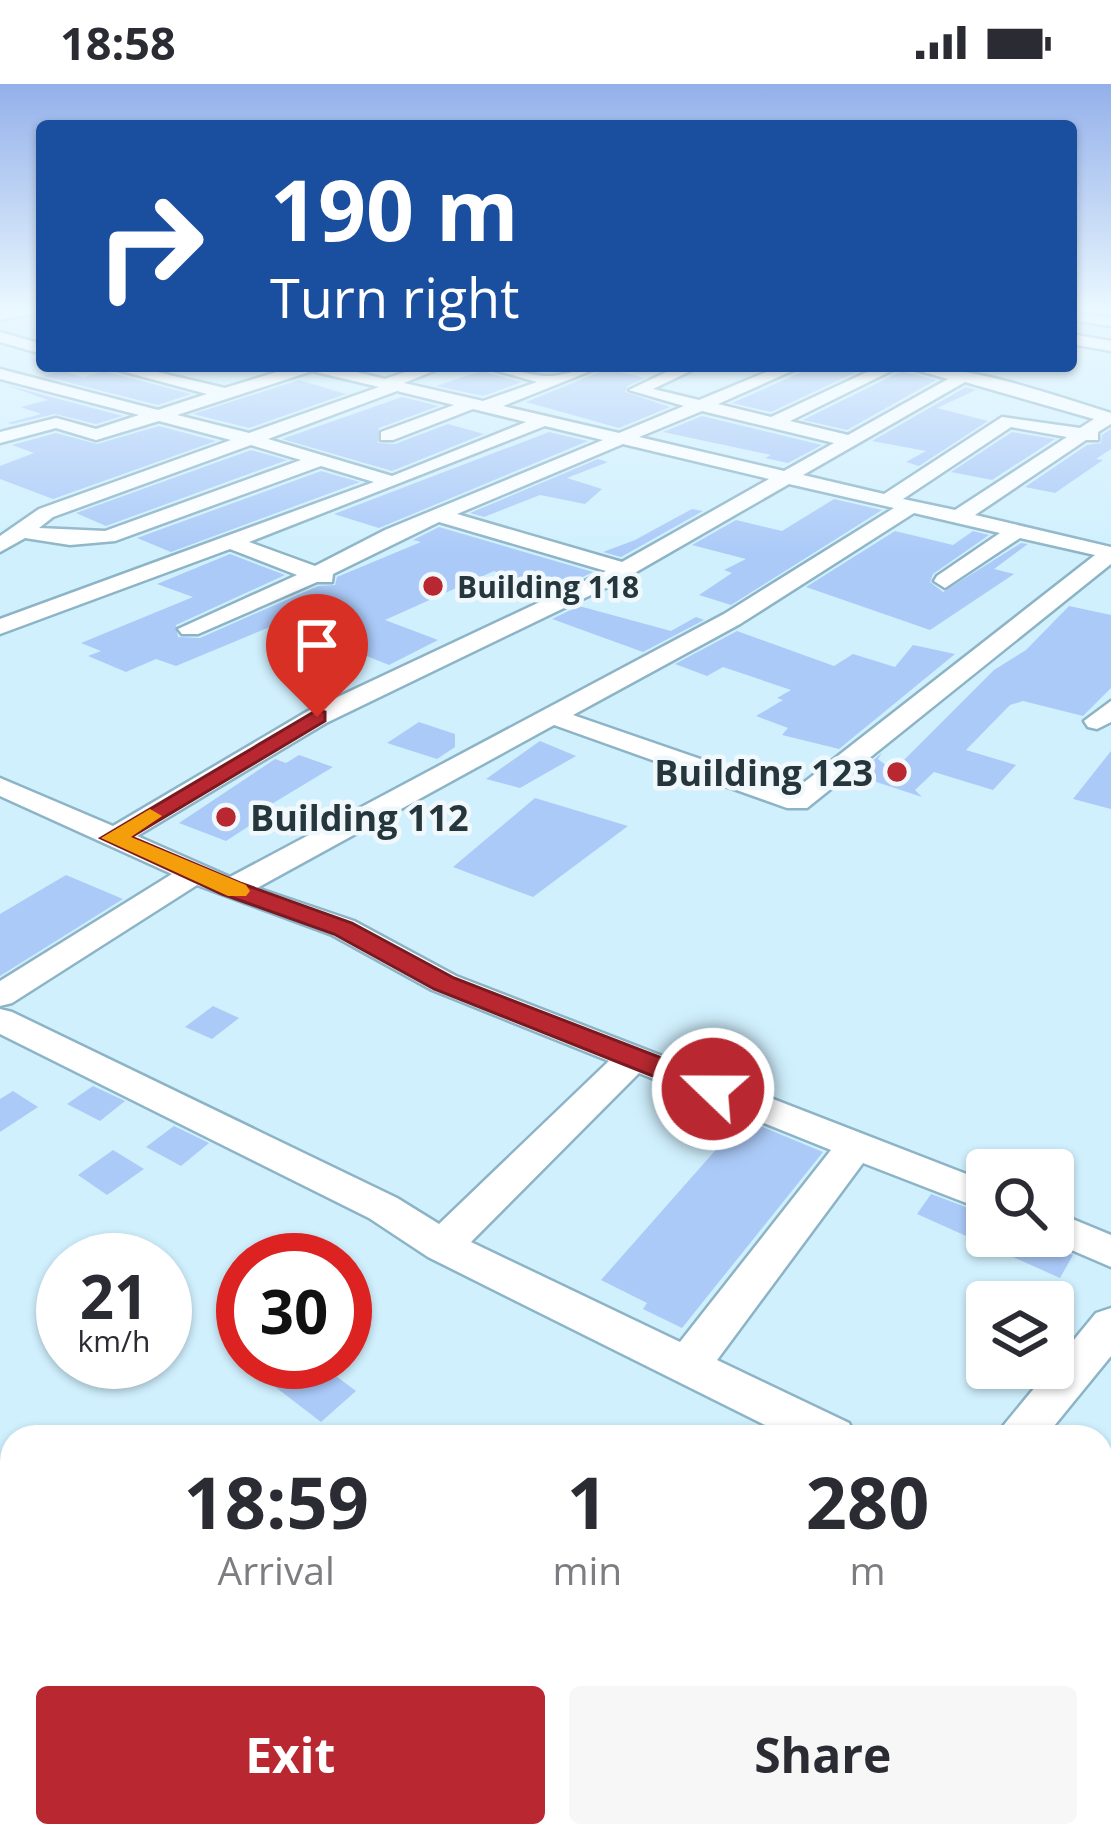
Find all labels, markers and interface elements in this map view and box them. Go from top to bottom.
text: 18:58 [60,12,176,73]
text: 190 m [270,151,518,266]
icon: right [72,168,228,324]
text: Turn right [270,260,519,334]
place label: Building 118 [457,566,639,607]
marker: Building 118 [420,573,446,599]
pin [266,594,368,717]
icon: arrive [284,612,350,678]
place label: Building 123 [654,748,873,797]
marker: Building 123 [884,759,910,785]
place label: Building 112 [250,793,469,842]
marker: Building 112 [213,804,239,830]
position arrow [650,1026,776,1152]
map controls [966,1149,1074,1389]
button: search [966,1149,1074,1257]
speed limit sign: 30 [216,1233,372,1389]
text: 21 [80,1255,148,1337]
button: layers [966,1281,1074,1389]
text: km/h [78,1320,150,1361]
text: 18:59 [184,1452,369,1550]
text: 1 [567,1452,608,1550]
text: 280 [806,1452,929,1550]
text: Arrival [218,1543,335,1596]
text: min [552,1543,622,1596]
text: m [850,1543,886,1596]
button: Exit [36,1686,545,1824]
button: Share [569,1686,1077,1824]

